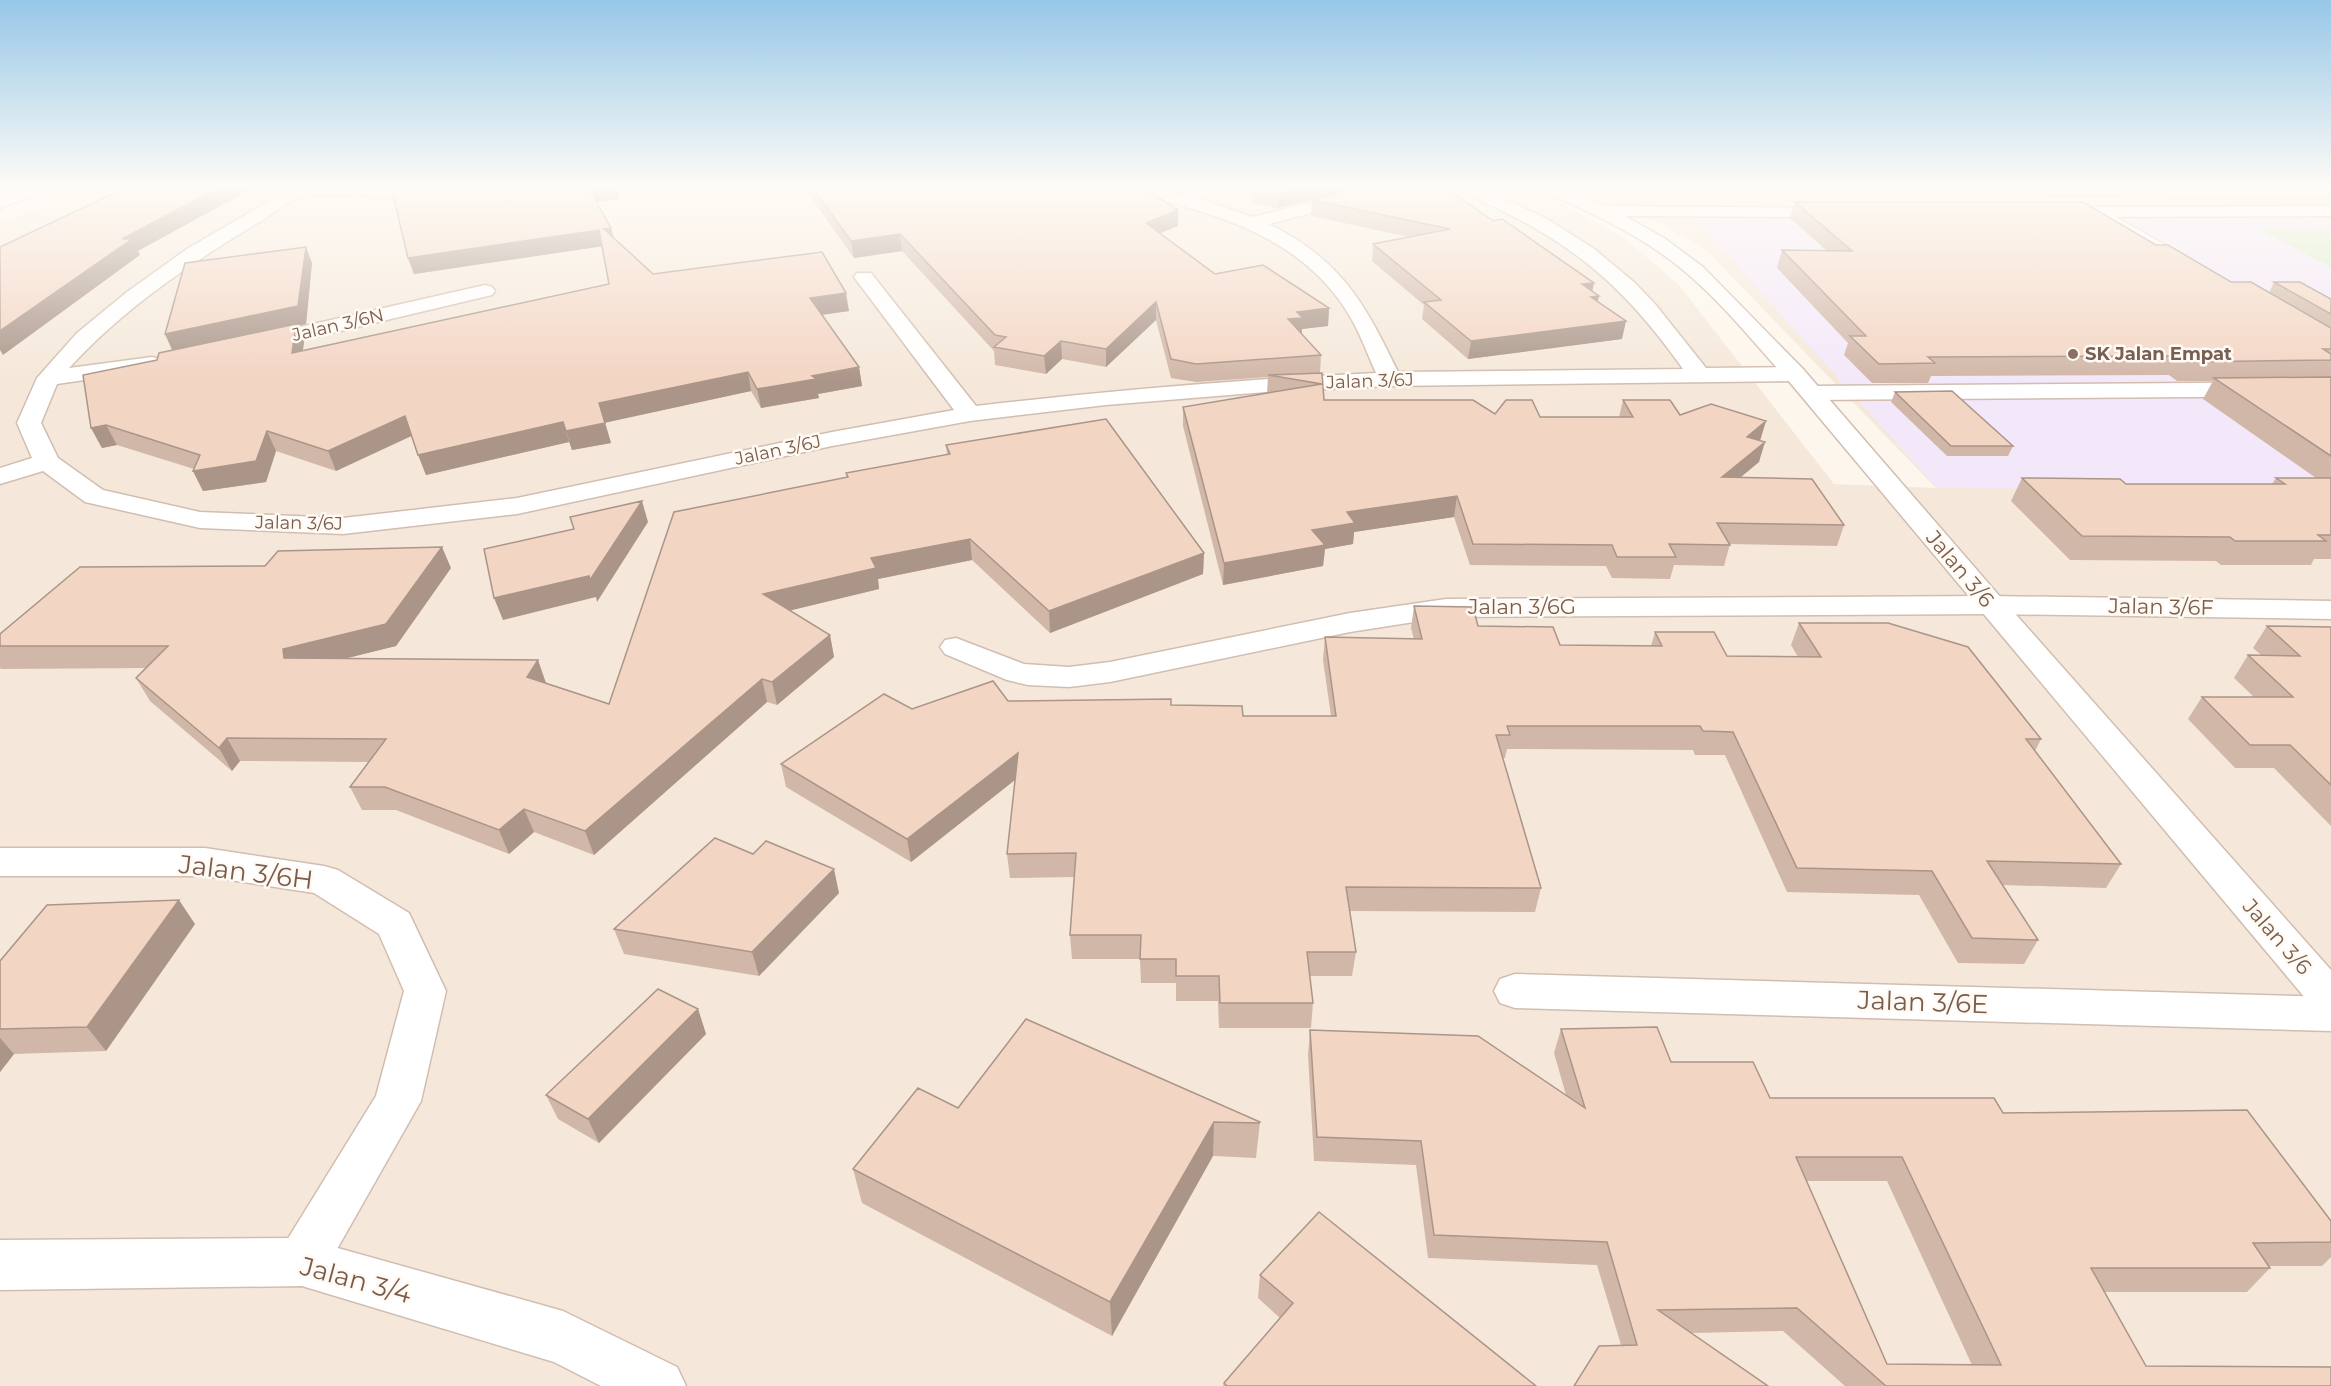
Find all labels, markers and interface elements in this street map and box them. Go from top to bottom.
street label: Jalan 3/6N [289,304,386,346]
place label: SK Jalan Empat [2085,343,2232,365]
marker: SK Jalan Empat [2066,347,2080,361]
street label: Jalan 3/6J [1325,368,1414,394]
street label: Jalan 3/6J [732,430,823,470]
street label: Jalan 3/6J [254,511,343,535]
street label: Jalan 3/6 [1921,525,2000,612]
street label: Jalan 3/6F [2107,593,2214,620]
street label: Jalan 3/6G [1467,594,1576,619]
street label: Jalan 3/6H [176,848,315,896]
street label: Jalan 3/6 [2237,893,2317,980]
street label: Jalan 3/6E [1856,984,1989,1020]
street label: Jalan 3/4 [296,1250,415,1310]

